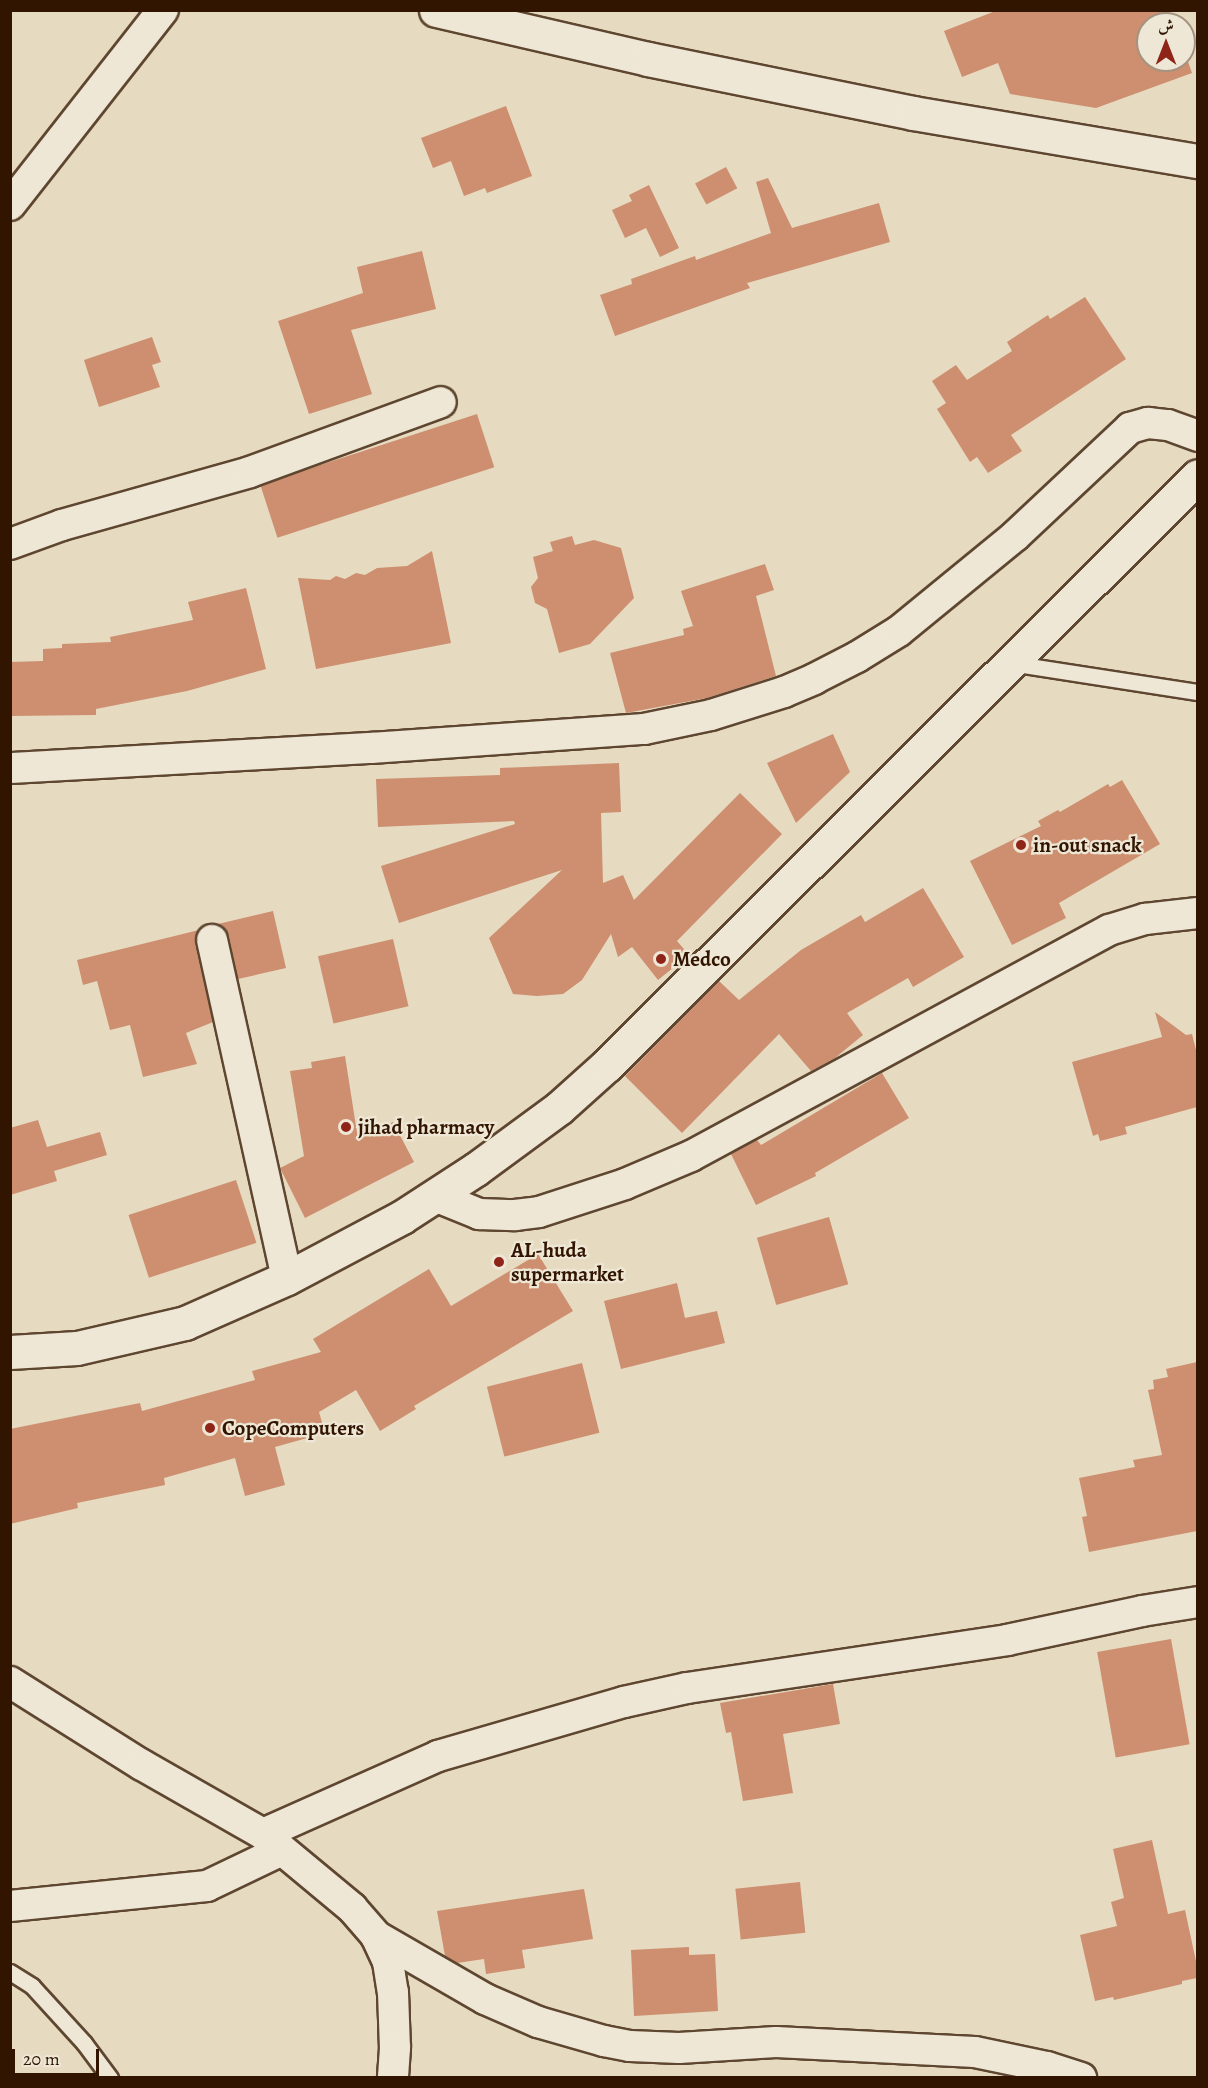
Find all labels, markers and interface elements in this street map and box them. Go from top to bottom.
north arrow [1136,12,1196,72]
text: ش [1158,15,1174,37]
place label: in-out snack [1033,832,1142,858]
marker: in-out snack [1014,838,1028,852]
place label: Medco [673,946,731,972]
marker: Medco [654,952,668,966]
place label: jihad pharmacy [358,1114,494,1140]
marker: jihad pharmacy [339,1120,353,1134]
place label: AL-huda supermarket [511,1237,624,1287]
marker: AL-huda supermarket [492,1255,506,1269]
place label: CopeComputers [222,1415,364,1441]
marker: CopeComputers [203,1421,217,1435]
scale bar [15,2037,102,2075]
text: 20 m [23,2047,60,2071]

